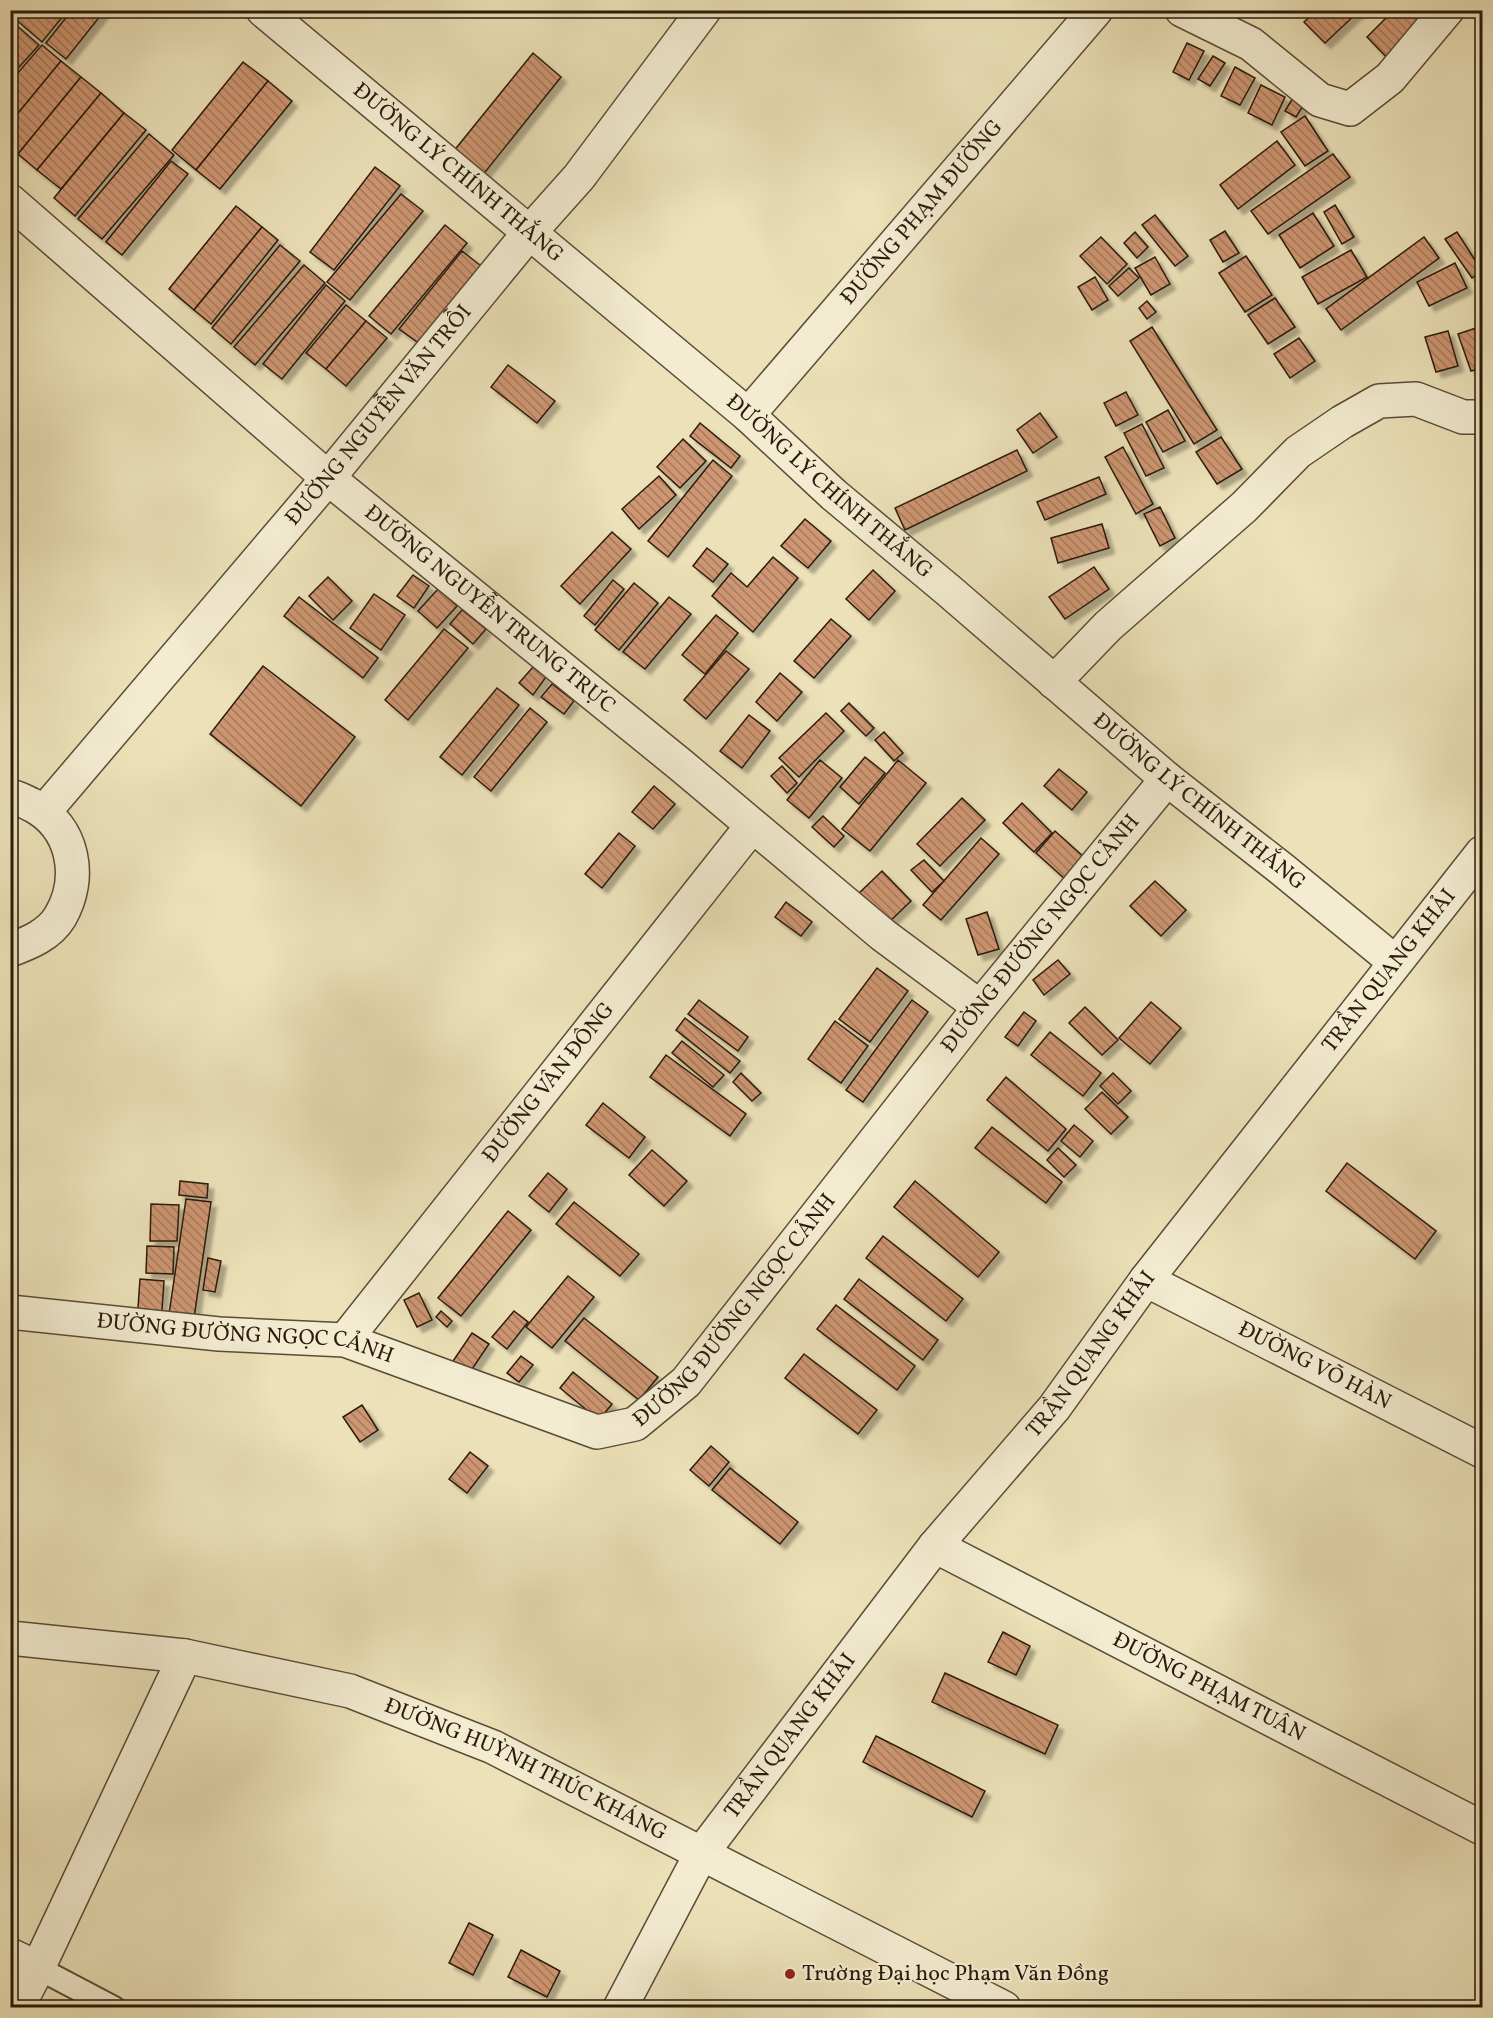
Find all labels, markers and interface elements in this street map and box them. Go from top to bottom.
street label: ĐƯỜNG LÝ CHÍNH THẮNG [346,76,570,270]
street label: ĐƯỜNG PHẠM ĐƯỜNG [833,113,1011,312]
street label: ĐƯỜNG NGUYỄN VĂN TRỖI [278,298,479,533]
street label: ĐƯỜNG LÝ CHÍNH THẮNG [719,387,939,586]
street label: ĐƯỜNG NGUYỄN TRUNG TRỰC [357,498,622,721]
street label: ĐƯỜNG LÝ CHÍNH THẮNG [1086,706,1312,898]
street label: ĐƯỜNG ĐƯỜNG NGỌC CẢNH [934,808,1147,1060]
street label: TRẦN QUANG KHẢI [1315,882,1464,1059]
street label: ĐƯỜNG VÂN ĐÔNG [475,996,622,1170]
street label: ĐƯỜNG ĐƯỜNG NGỌC CẢNH [626,1187,844,1435]
street label: TRẦN QUANG KHẢI [1019,1264,1163,1445]
street label: ĐƯỜNG ĐƯỜNG NGỌC CẢNH [95,1306,398,1372]
street label: ĐƯỜNG VÕ HÀN [1232,1314,1396,1418]
street label: ĐƯỜNG PHẠM TUÂN [1107,1625,1311,1750]
street label: TRẦN QUANG KHẢI [717,1647,864,1825]
street label: ĐƯỜNG HUỲNH THÚC KHÁNG [380,1690,672,1849]
place label: Trường Đại học Phạm Văn Đồng [802,1959,1109,1990]
marker: Trường Đại học Phạm Văn Đồng [783,1967,797,1981]

